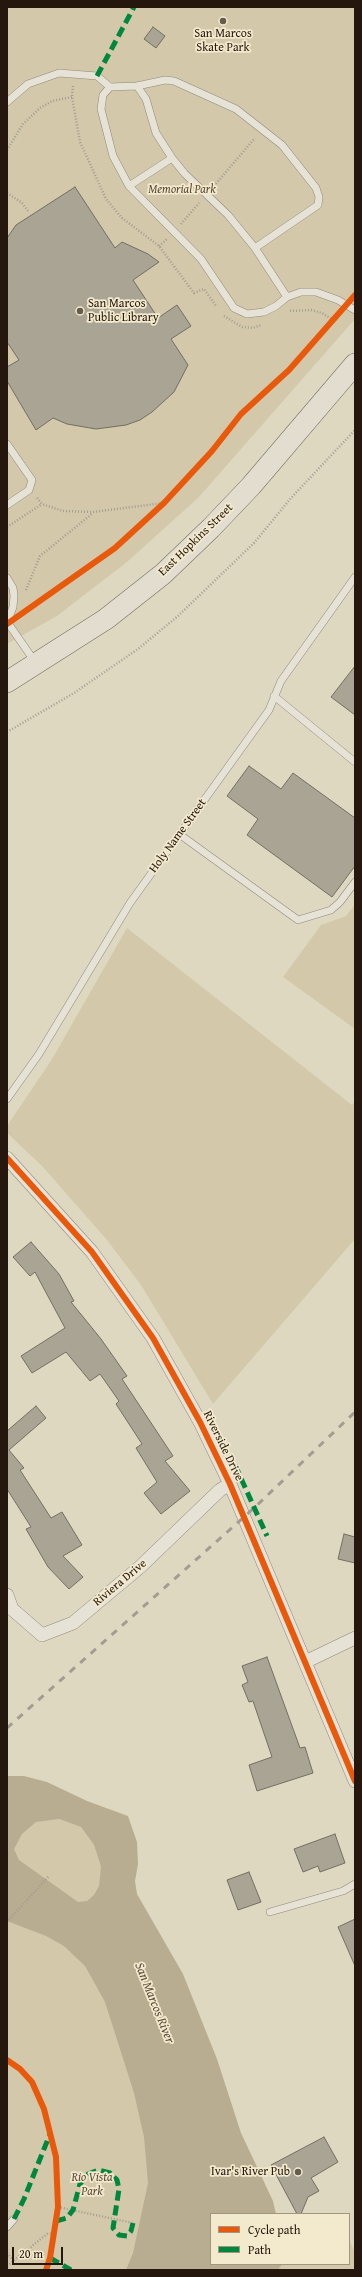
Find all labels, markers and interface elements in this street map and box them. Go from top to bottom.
marker: San Marcos Skate Park [218,16,228,26]
place label: San Marcos Skate Park [194,27,252,55]
park label: Memorial Park [148,183,216,197]
place label: San Marcos Public Library [88,297,159,325]
marker: San Marcos Public Library [75,306,85,316]
street label: East Hopkins Street [156,501,236,579]
street label: Holy Name Street [146,796,210,876]
street label: Riverside Drive [200,1409,246,1483]
street label: Riviera Drive [90,1556,150,1610]
water label: San Marcos River [131,1960,177,2046]
place label: Ivar's River Pub [211,2165,290,2179]
marker: Ivar's River Pub [293,2167,303,2177]
park label: Rio Vista Park [72,2171,112,2199]
legend [210,2213,350,2265]
text: Cycle path [248,2221,300,2238]
scale bar [14,2239,65,2265]
text: Path [248,2241,271,2258]
text: 20 m [19,2245,43,2262]

